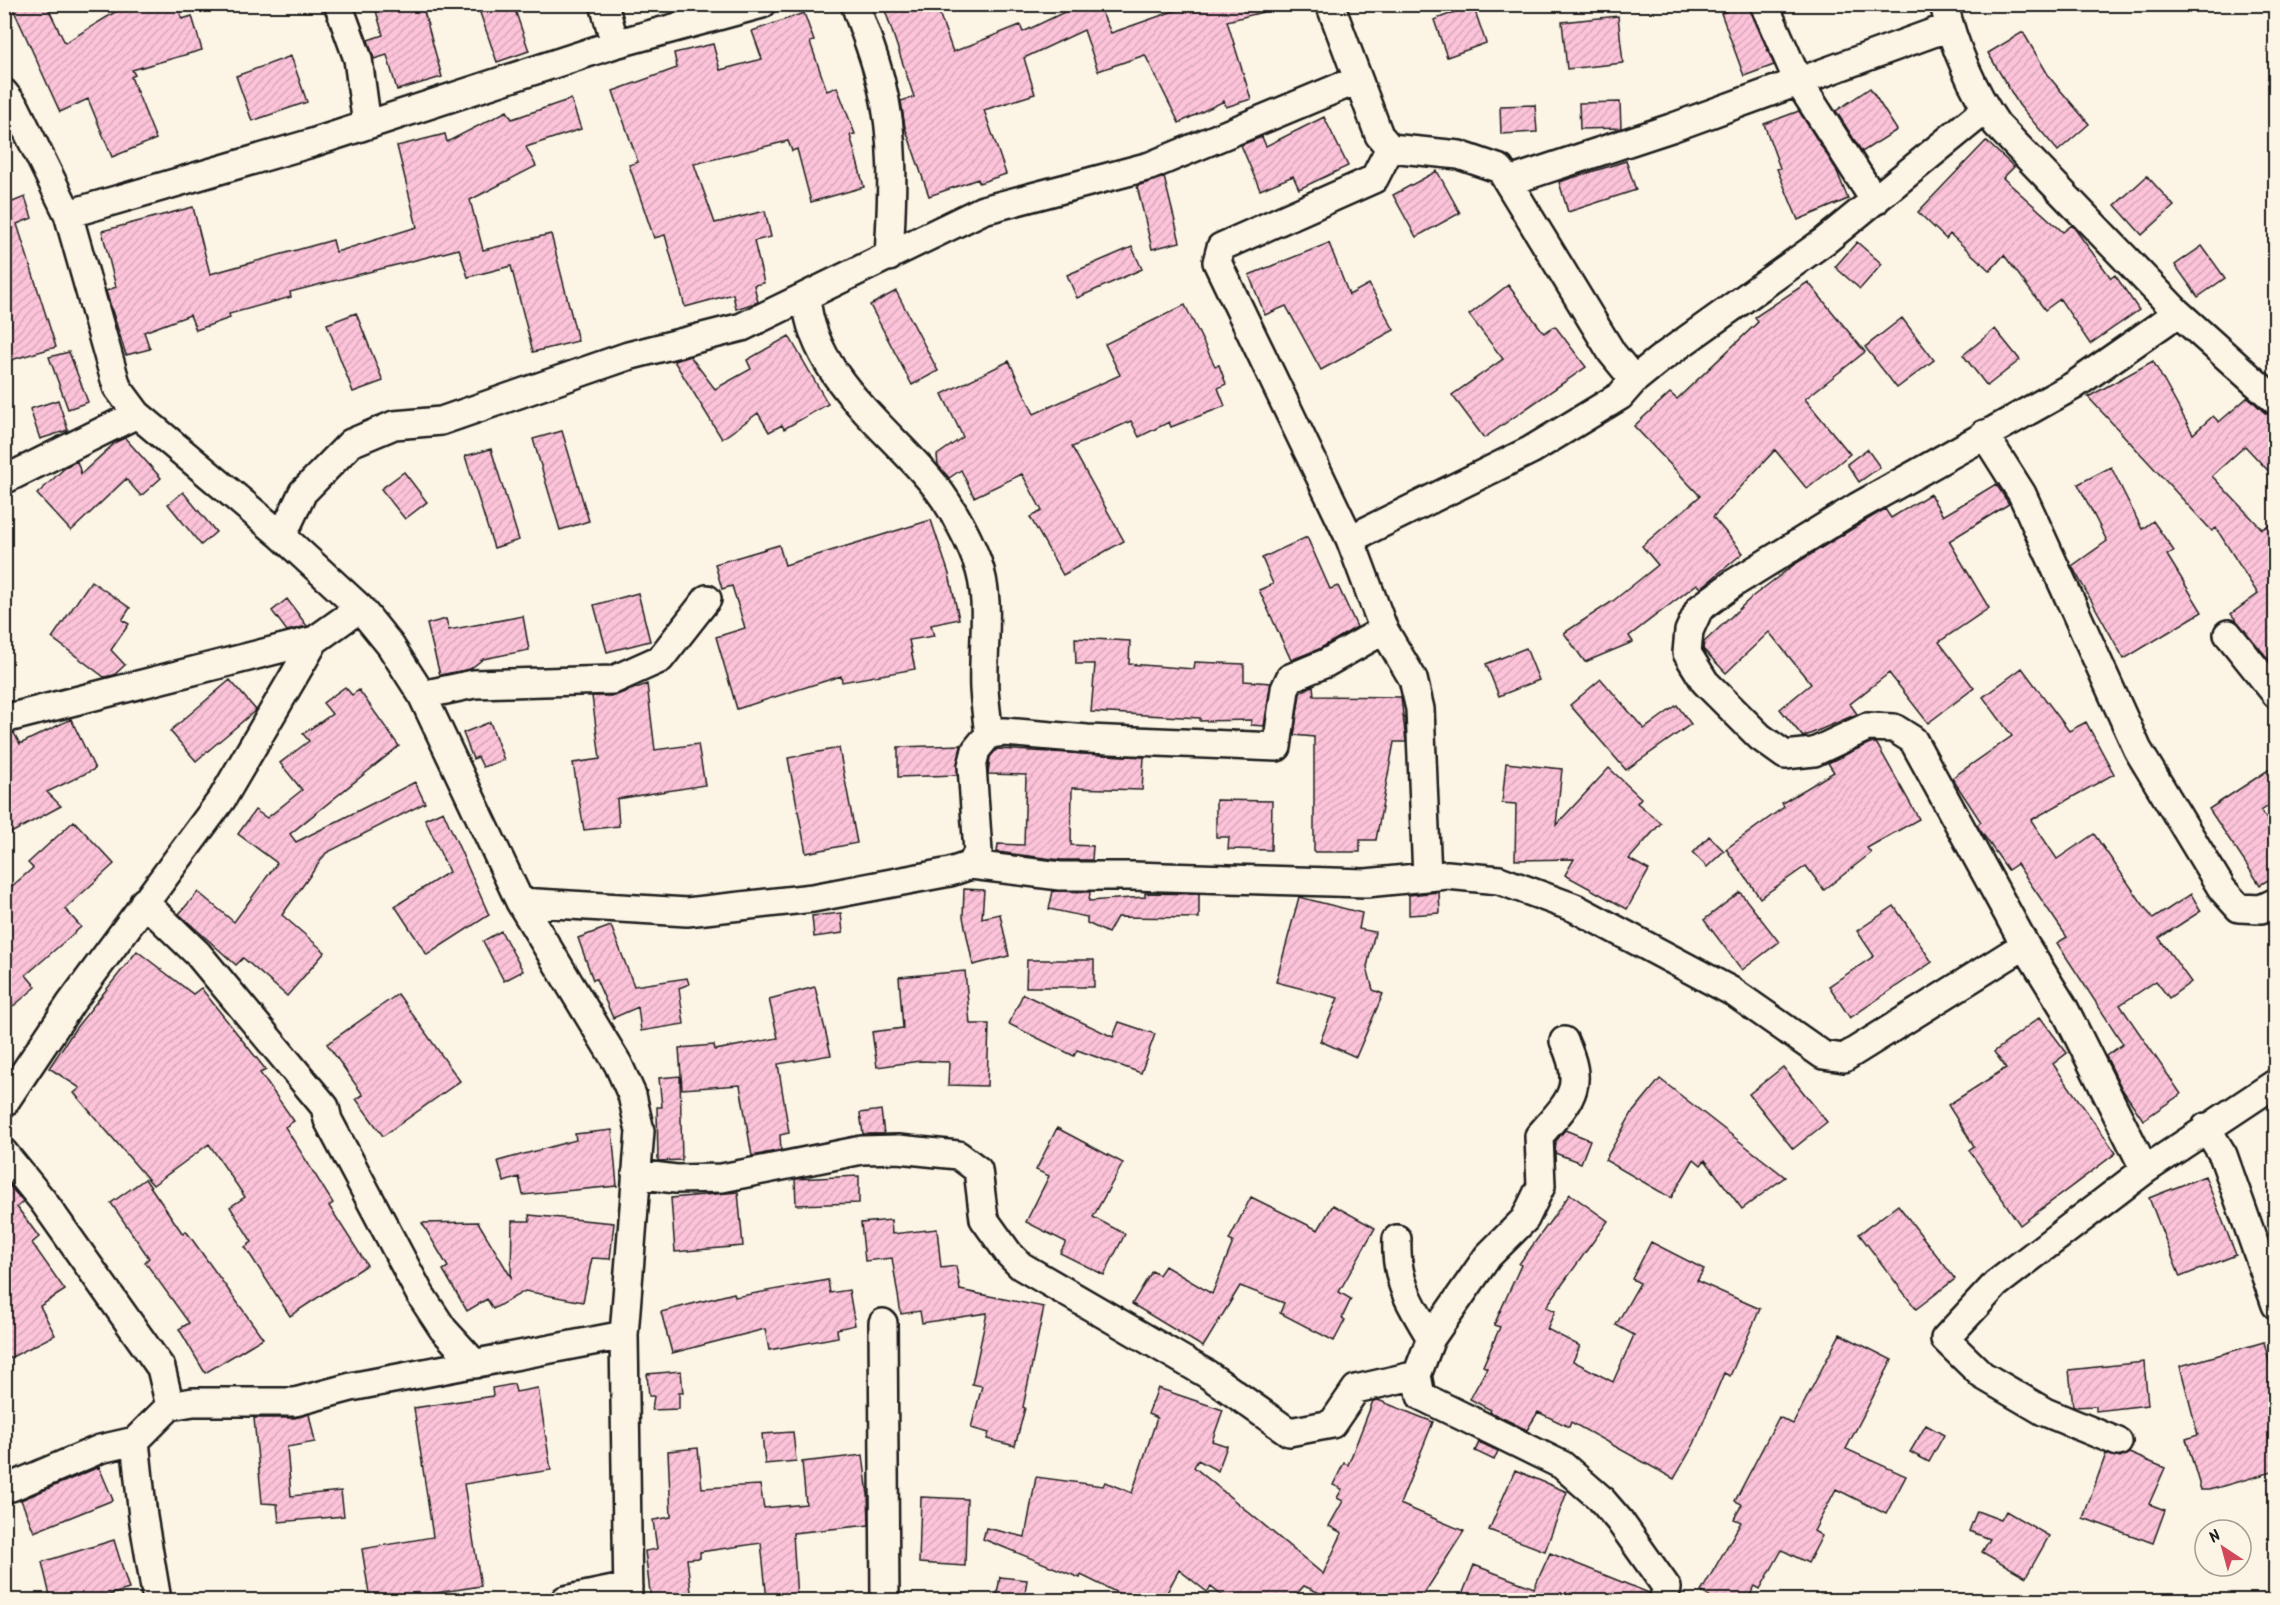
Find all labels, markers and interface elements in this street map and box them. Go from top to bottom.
north arrow [2193,1518,2253,1578]
text: N [2204,1524,2227,1550]

